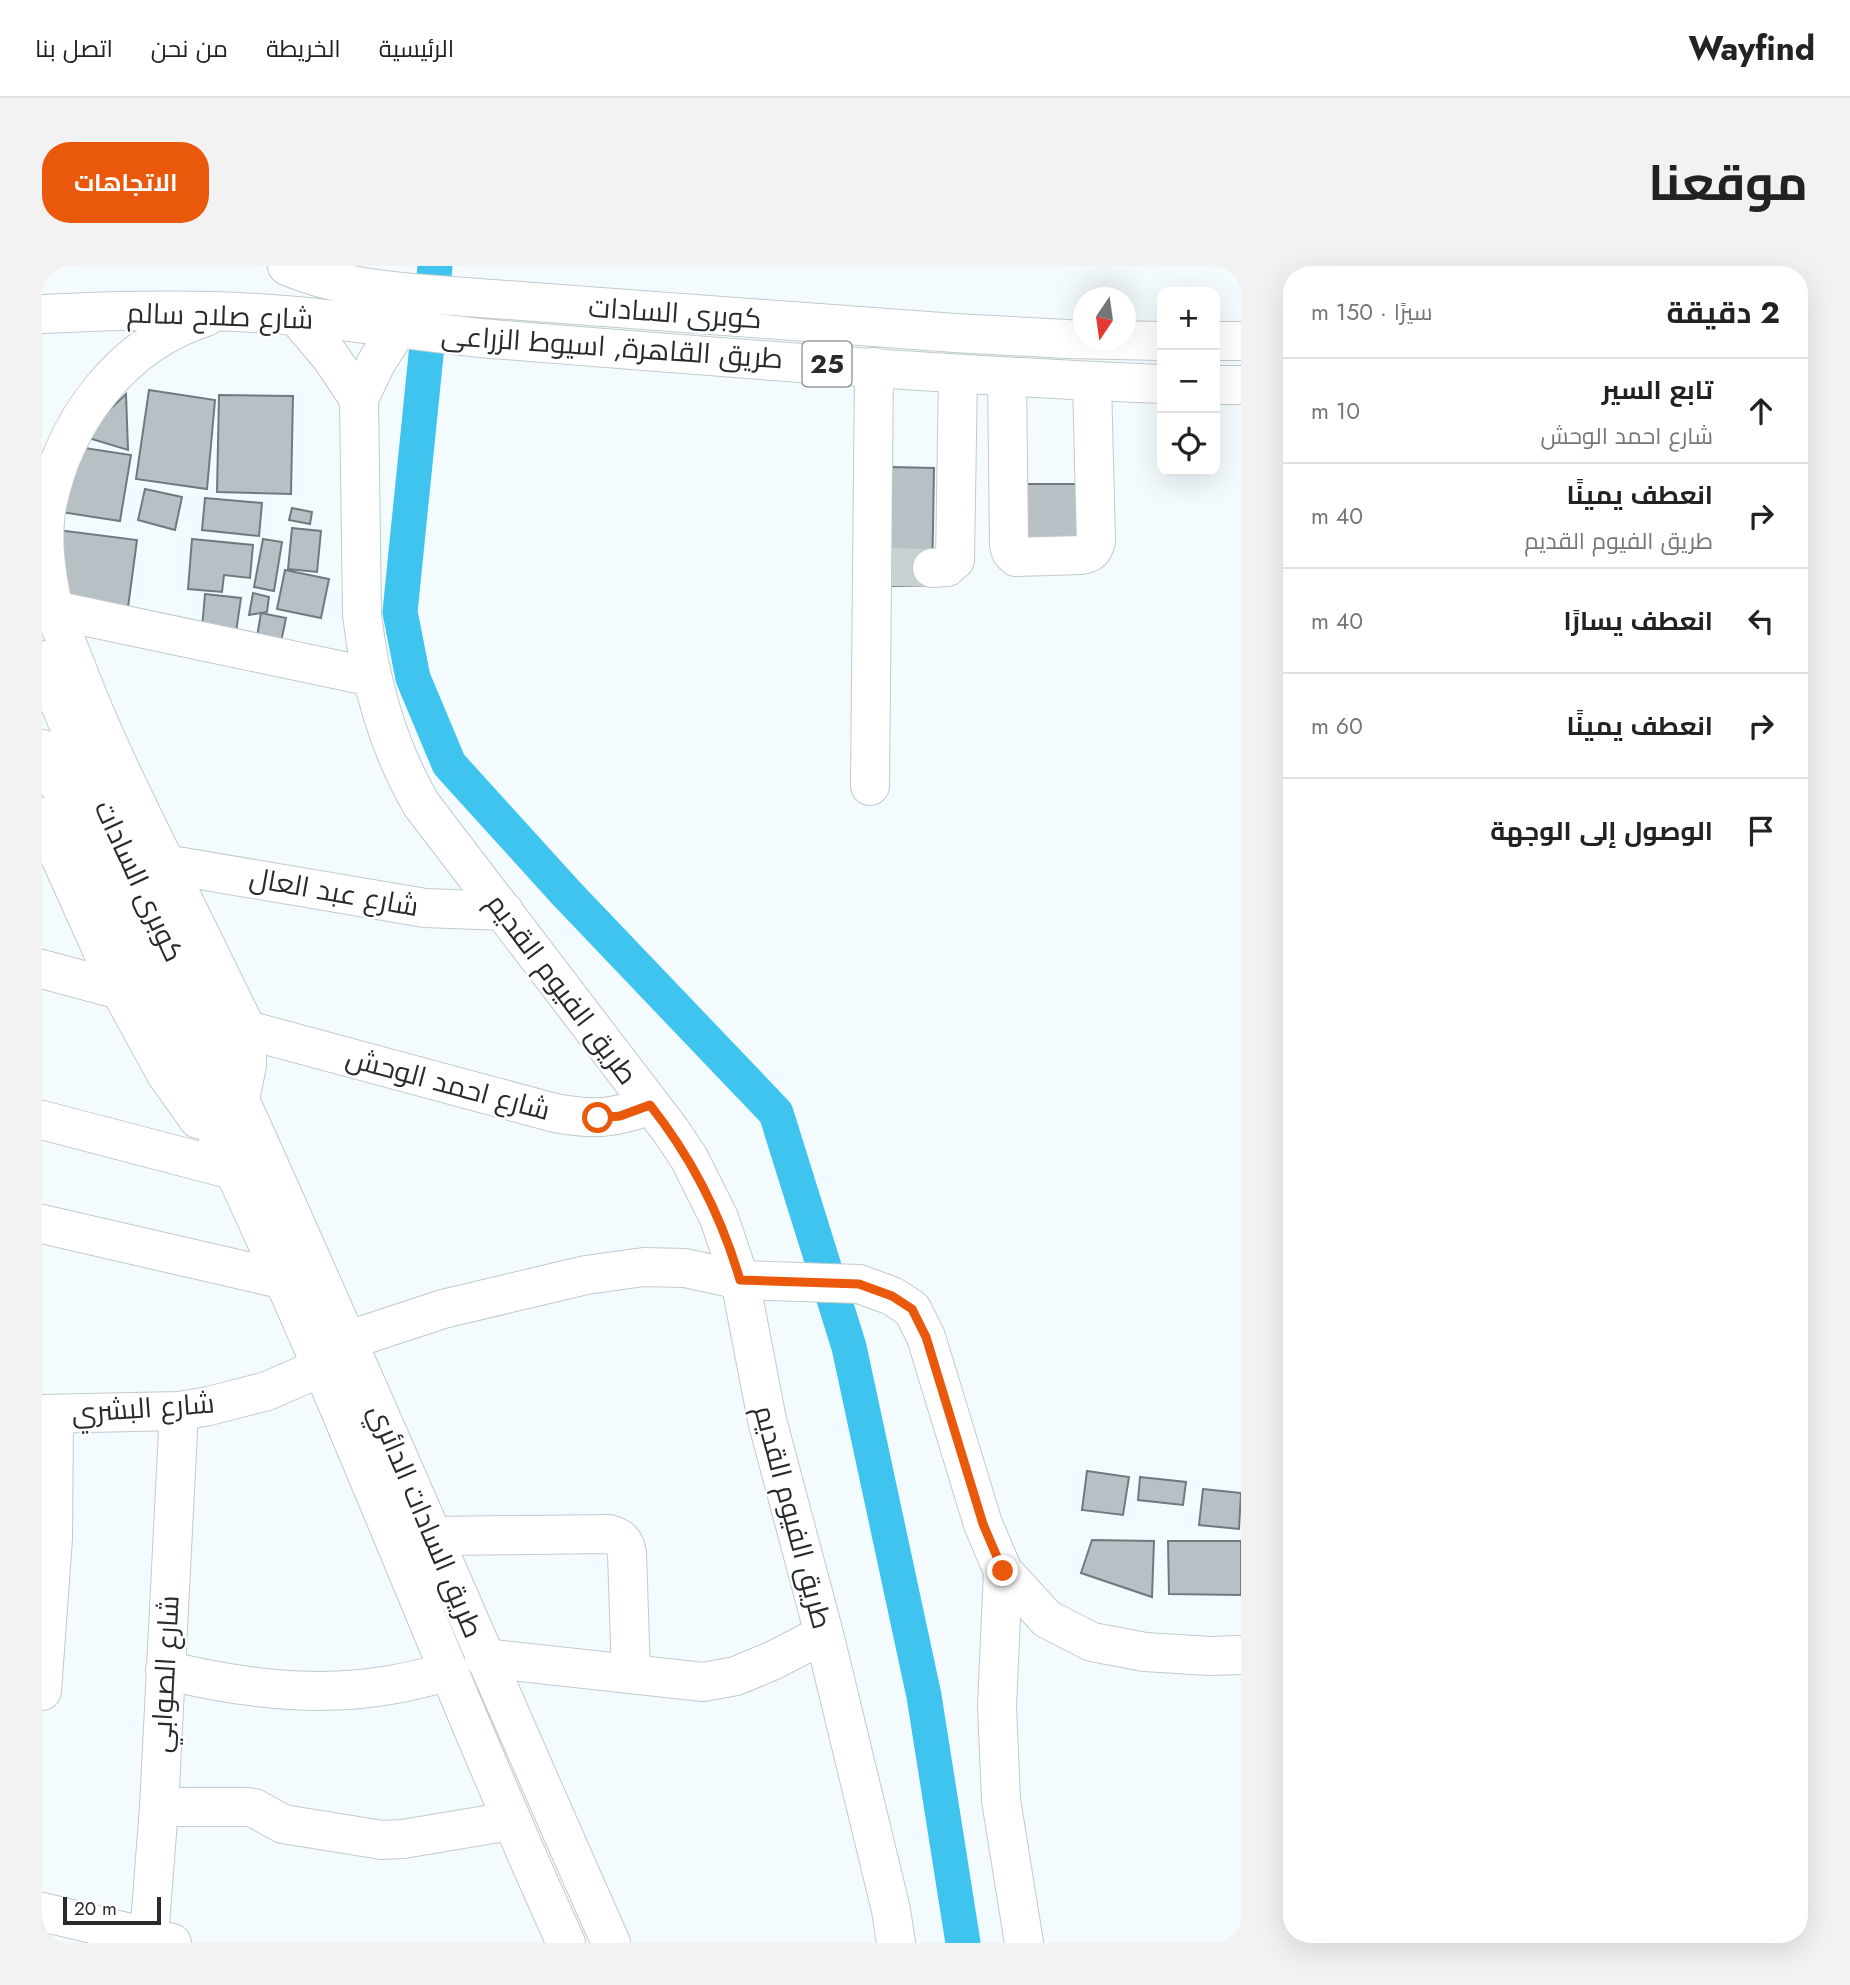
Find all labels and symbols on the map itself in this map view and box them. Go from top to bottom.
street label: كوبرى السادات [587,286,763,340]
north arrow [1073,287,1136,350]
street label: شارع صلاح سالم [126,292,314,340]
street label: طريق القاهرة, اسيوط الزراعى [440,315,784,379]
road number: 25 [802,342,852,386]
street label: كوبرى السادات [84,794,194,968]
street label: شارع عبد العال [246,857,422,927]
street label: طريق الفيوم القديم [476,885,648,1093]
street label: شارع احمد الوحش [341,1037,555,1131]
route start [582,1102,613,1133]
street label: شارع البشري [70,1383,216,1434]
street label: طريق السادات الدائري [357,1398,494,1645]
street label: طريق الفيوم القديم [743,1401,843,1633]
route end [987,1555,1018,1586]
street label: شارع الصوابي [140,1594,191,1754]
scale bar [63,1894,161,1926]

